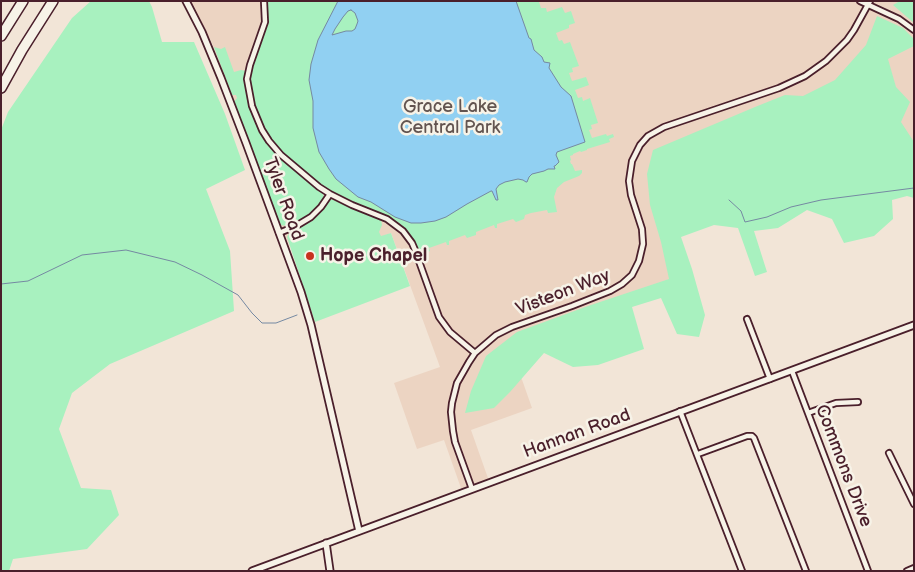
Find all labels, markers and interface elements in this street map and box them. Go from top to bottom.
park label: Grace Lake Central Park [400,96,500,138]
street label: Tyler Road [258,154,308,244]
place label: Hope Chapel [320,245,427,267]
marker: Hope Chapel [304,250,316,262]
street label: Visteon Way [513,265,613,321]
street label: Commons Drive [810,402,876,530]
street label: Hannan Road [521,405,633,463]

